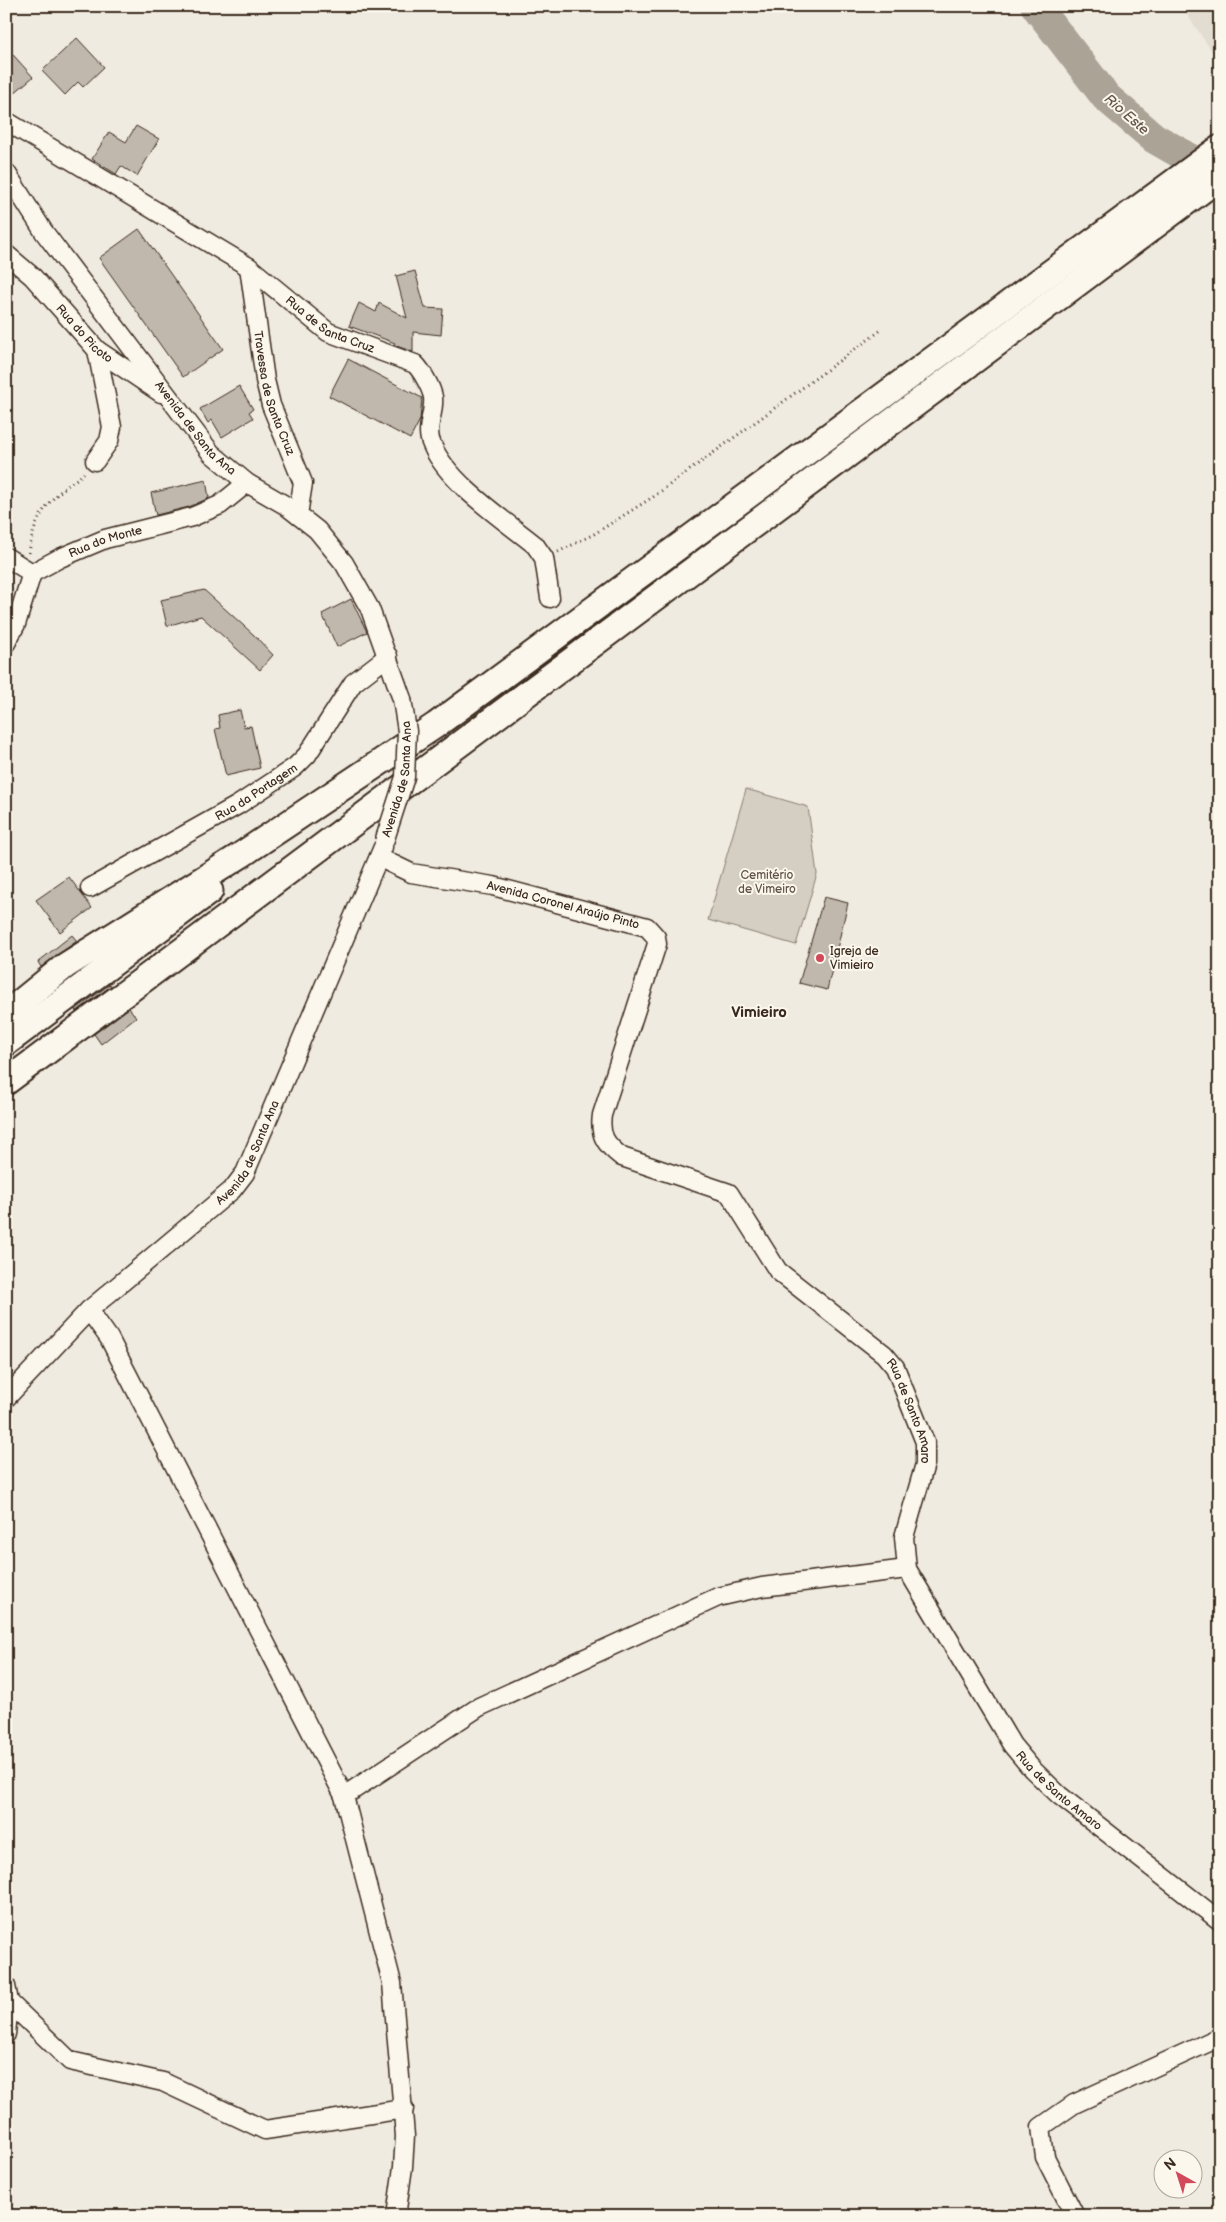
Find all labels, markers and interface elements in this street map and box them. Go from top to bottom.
water label: Rio Este [1101,90,1152,138]
street label: Rua de Santa Cruz [282,293,377,357]
street label: Rua do Picoto [52,301,115,366]
street label: Travessa de Santa Cruz [250,330,298,458]
street label: Avenida de Santa Ana [151,378,239,479]
street label: Rua do Monte [66,523,144,561]
street label: Avenida de Santa Ana [379,720,415,839]
street label: Rua da Portagem [213,760,300,824]
park label: Cemitério de Vimeiro [738,868,796,897]
street label: Avenida Coronel Araújo Pinto [486,878,641,933]
place label: Igreja de Vimieiro [830,944,879,973]
marker: Igreja de Vimieiro [814,952,826,964]
district label: Vimieiro [731,1003,787,1022]
street label: Avenida de Santa Ana [213,1098,283,1208]
street label: Rua de Santo Amaro [883,1356,933,1464]
street label: Rua de Santo Amaro [1012,1748,1105,1834]
north arrow [1154,2150,1204,2200]
text: N [1161,2154,1180,2174]

